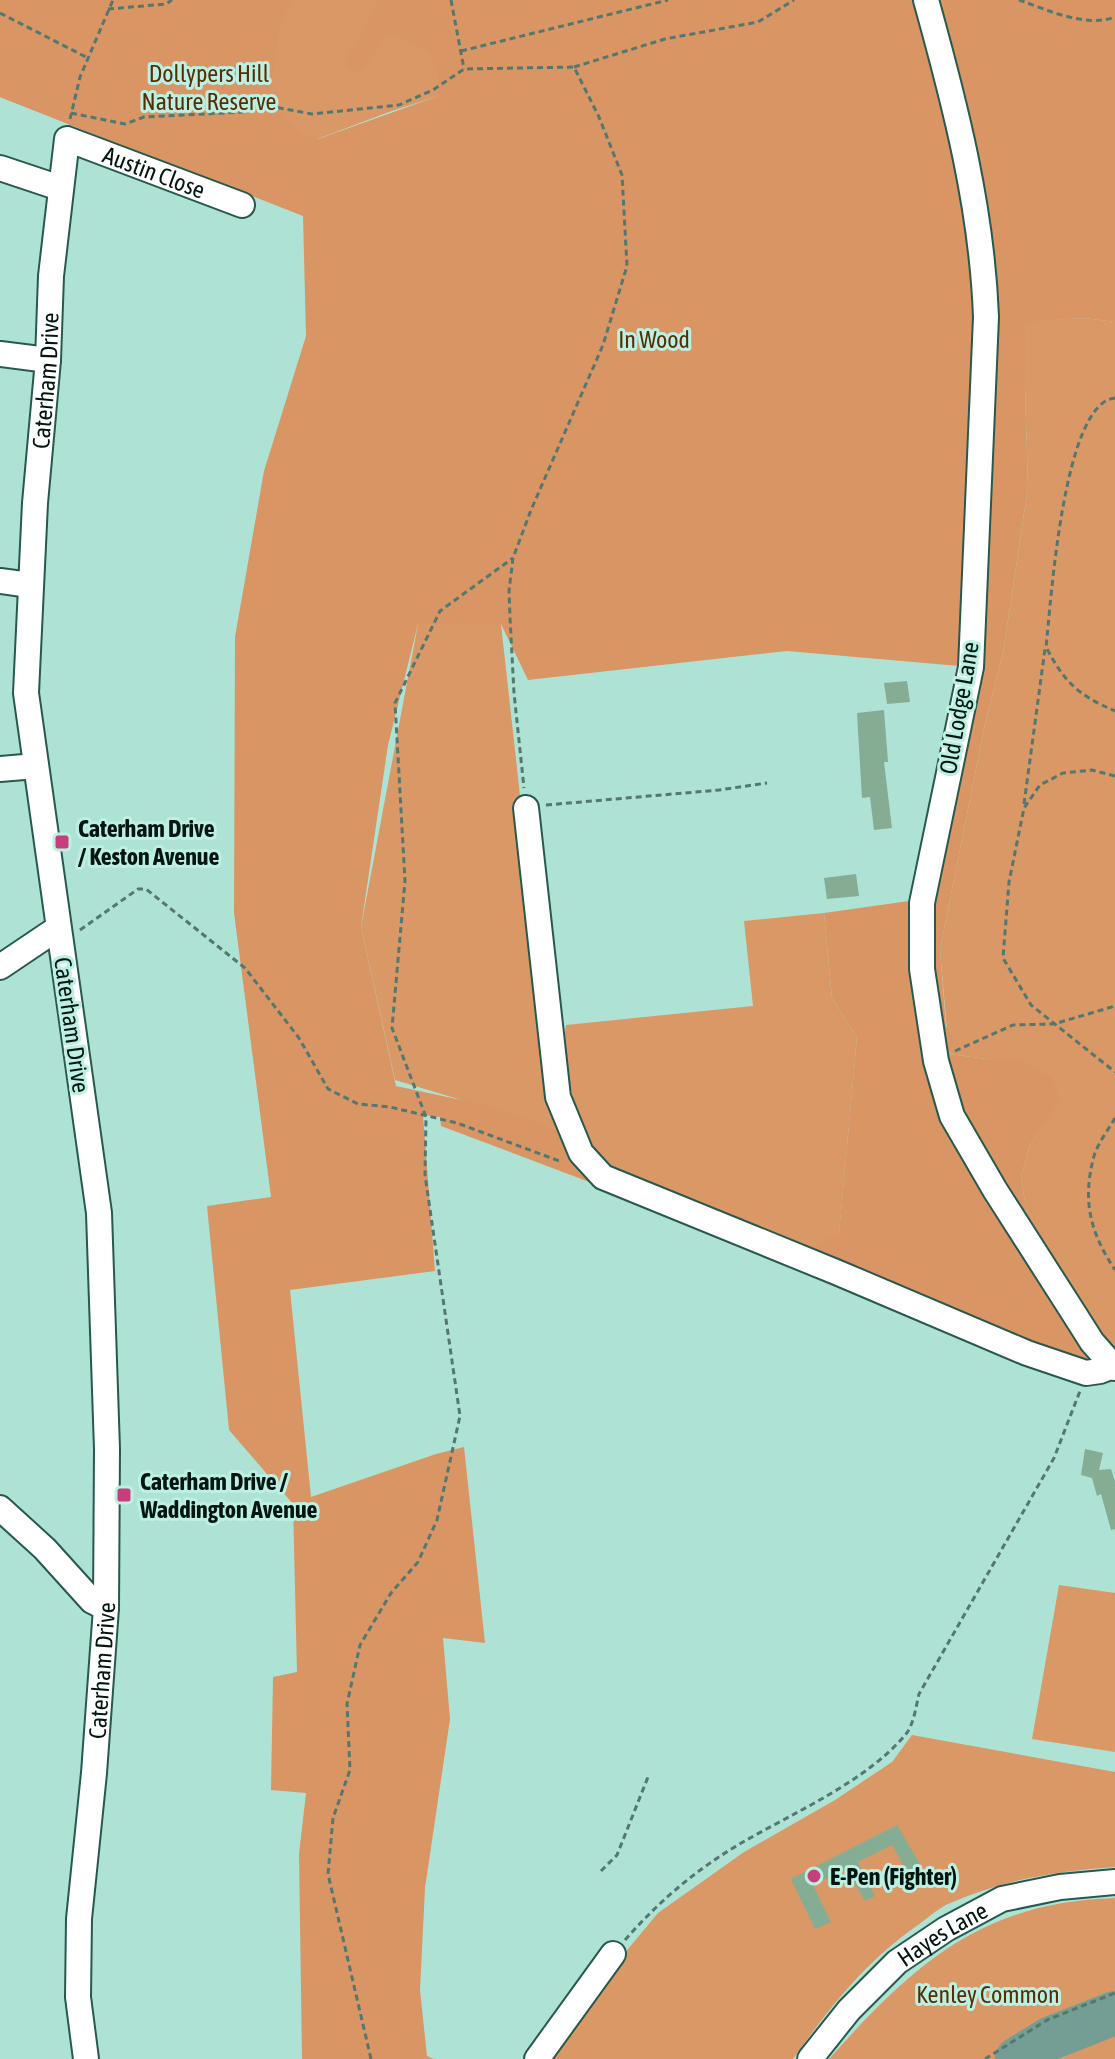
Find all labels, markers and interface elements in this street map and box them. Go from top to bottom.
park label: Dollypers Hill Nature Reserve [142,60,276,115]
street label: Austin Close [100,140,209,203]
street label: Caterham Drive [26,312,63,450]
park label: In Wood [618,326,690,353]
street label: Old Lodge Lane [934,640,984,776]
place label: Caterham Drive / Keston Avenue [78,815,219,870]
marker: Caterham Drive / Keston Avenue [53,833,71,851]
street label: Caterham Drive [49,956,95,1094]
place label: Caterham Drive / Waddington Avenue [139,1468,317,1523]
marker: Caterham Drive / Waddington Avenue [115,1486,133,1504]
street label: Caterham Drive [83,1602,120,1740]
place label: E-Pen (Fighter) [830,1863,957,1890]
marker: E-Pen (Fighter) [805,1867,823,1885]
street label: Hayes Lane [892,1896,992,1971]
park label: Kenley Common [916,1981,1060,2008]

